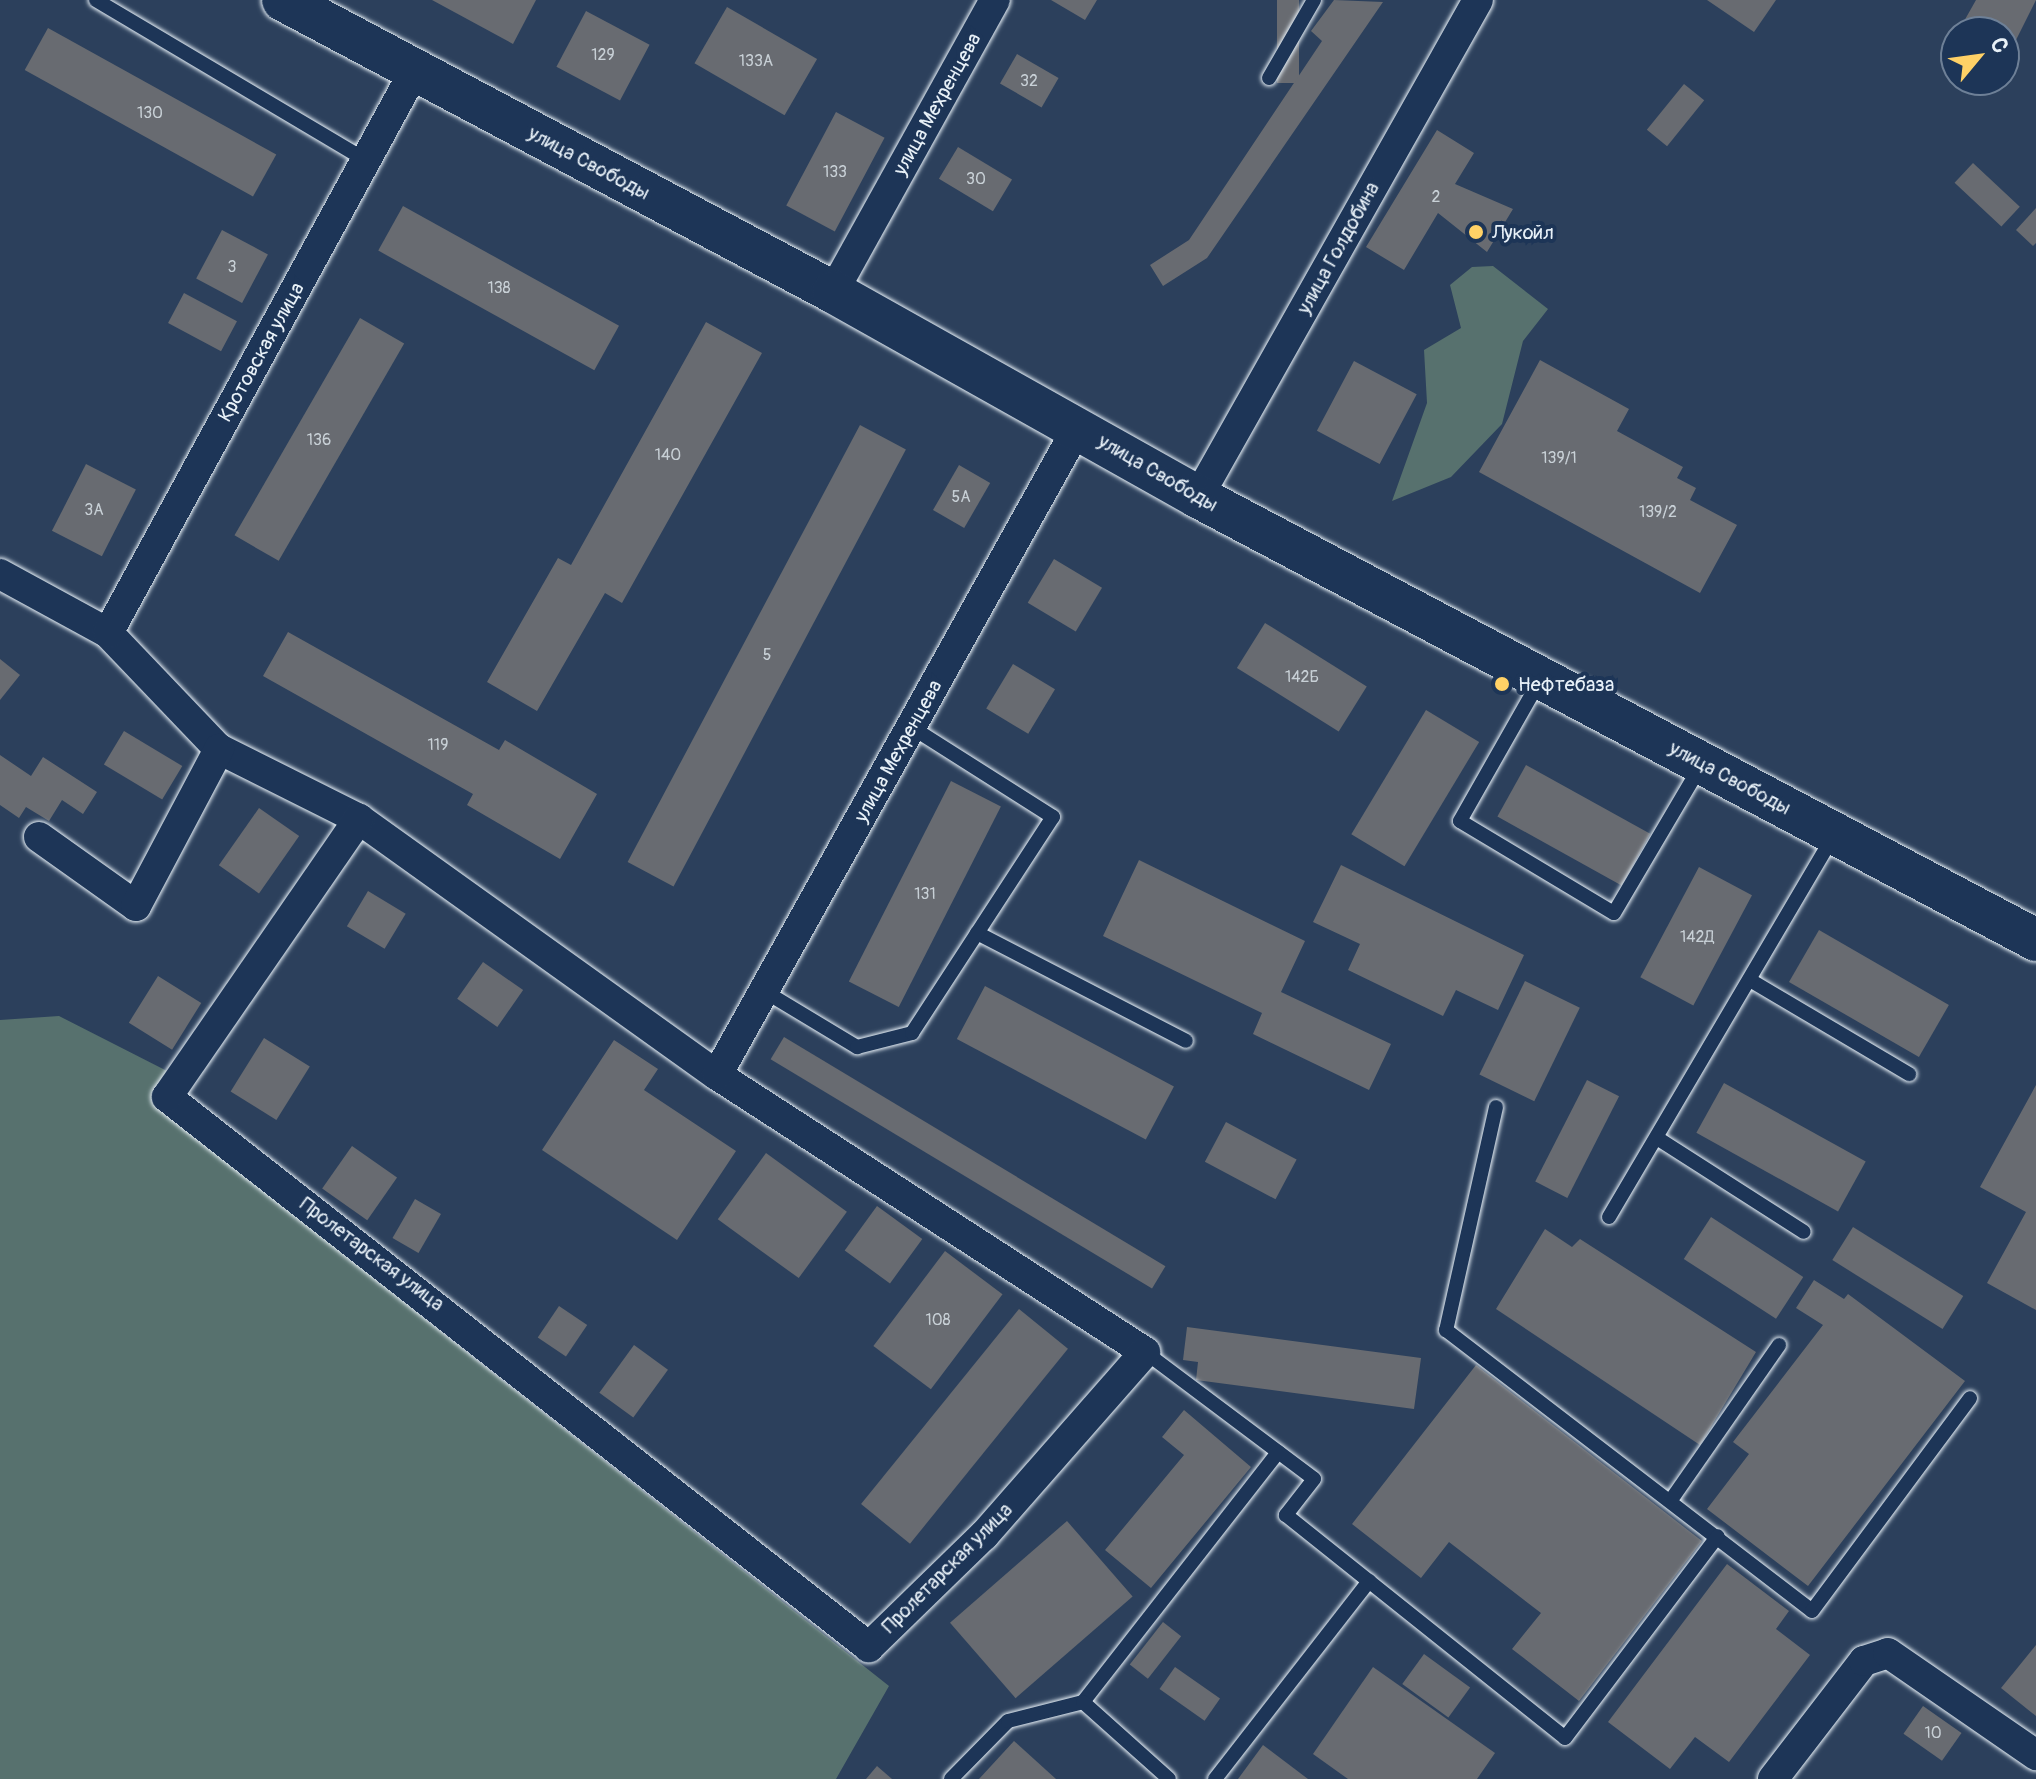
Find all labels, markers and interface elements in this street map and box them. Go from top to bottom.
north arrow [1940,16,2020,96]
street label: улица Мехренцева [888,29,986,179]
text: С [1984,33,2015,58]
house number: 129 [591,45,615,65]
house number: 133А [739,51,773,71]
house number: 32 [1020,71,1038,91]
house number: 130 [137,103,163,123]
street label: улица Свободы [524,121,654,205]
house number: 133 [823,162,847,182]
house number: 30 [966,169,986,189]
street label: улица Голдобина [1292,178,1384,318]
house number: 2 [1432,187,1440,207]
place label: Лукойл [1492,220,1554,244]
marker: Лукойл [1467,223,1485,241]
house number: 3 [228,257,236,277]
street label: Кротовская улица [213,278,309,426]
house number: 138 [487,278,511,298]
street label: улица Свободы [1094,429,1222,517]
house number: 136 [307,430,331,450]
house number: 140 [655,445,681,465]
house number: 139/1 [1541,448,1577,468]
house number: 5А [951,487,971,507]
house number: 3А [84,500,104,520]
house number: 139/2 [1639,502,1677,522]
house number: 5 [763,645,771,665]
house number: 142Б [1285,667,1319,687]
place label: Нефтебаза [1518,672,1614,696]
marker: Нефтебаза [1493,675,1511,693]
street label: улица Мехренцева [849,676,947,826]
house number: 119 [428,735,448,755]
street label: улица Свободы [1665,736,1795,820]
house number: 131 [914,884,936,904]
house number: 142Д [1680,927,1714,947]
street label: Пролетарская улица [295,1192,449,1316]
house number: 108 [925,1310,951,1330]
street label: Пролетарская улица [877,1498,1017,1638]
house number: 10 [1924,1723,1942,1743]

